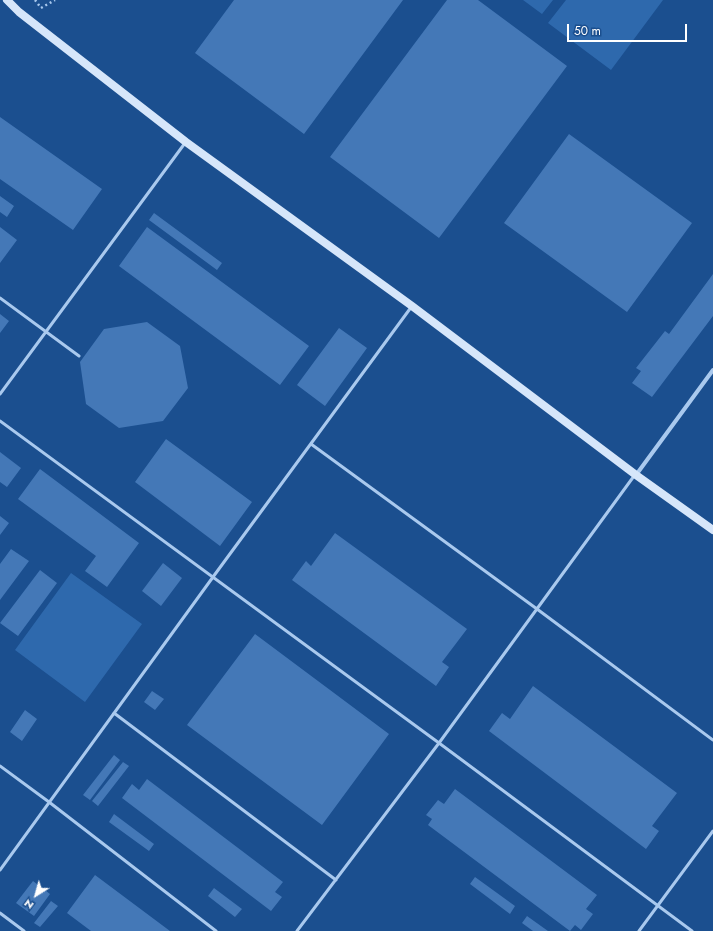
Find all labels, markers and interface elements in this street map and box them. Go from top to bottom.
scale bar [569,16,689,42]
text: 50 m [574,22,601,40]
north arrow [16,875,56,915]
text: N [20,896,37,914]

